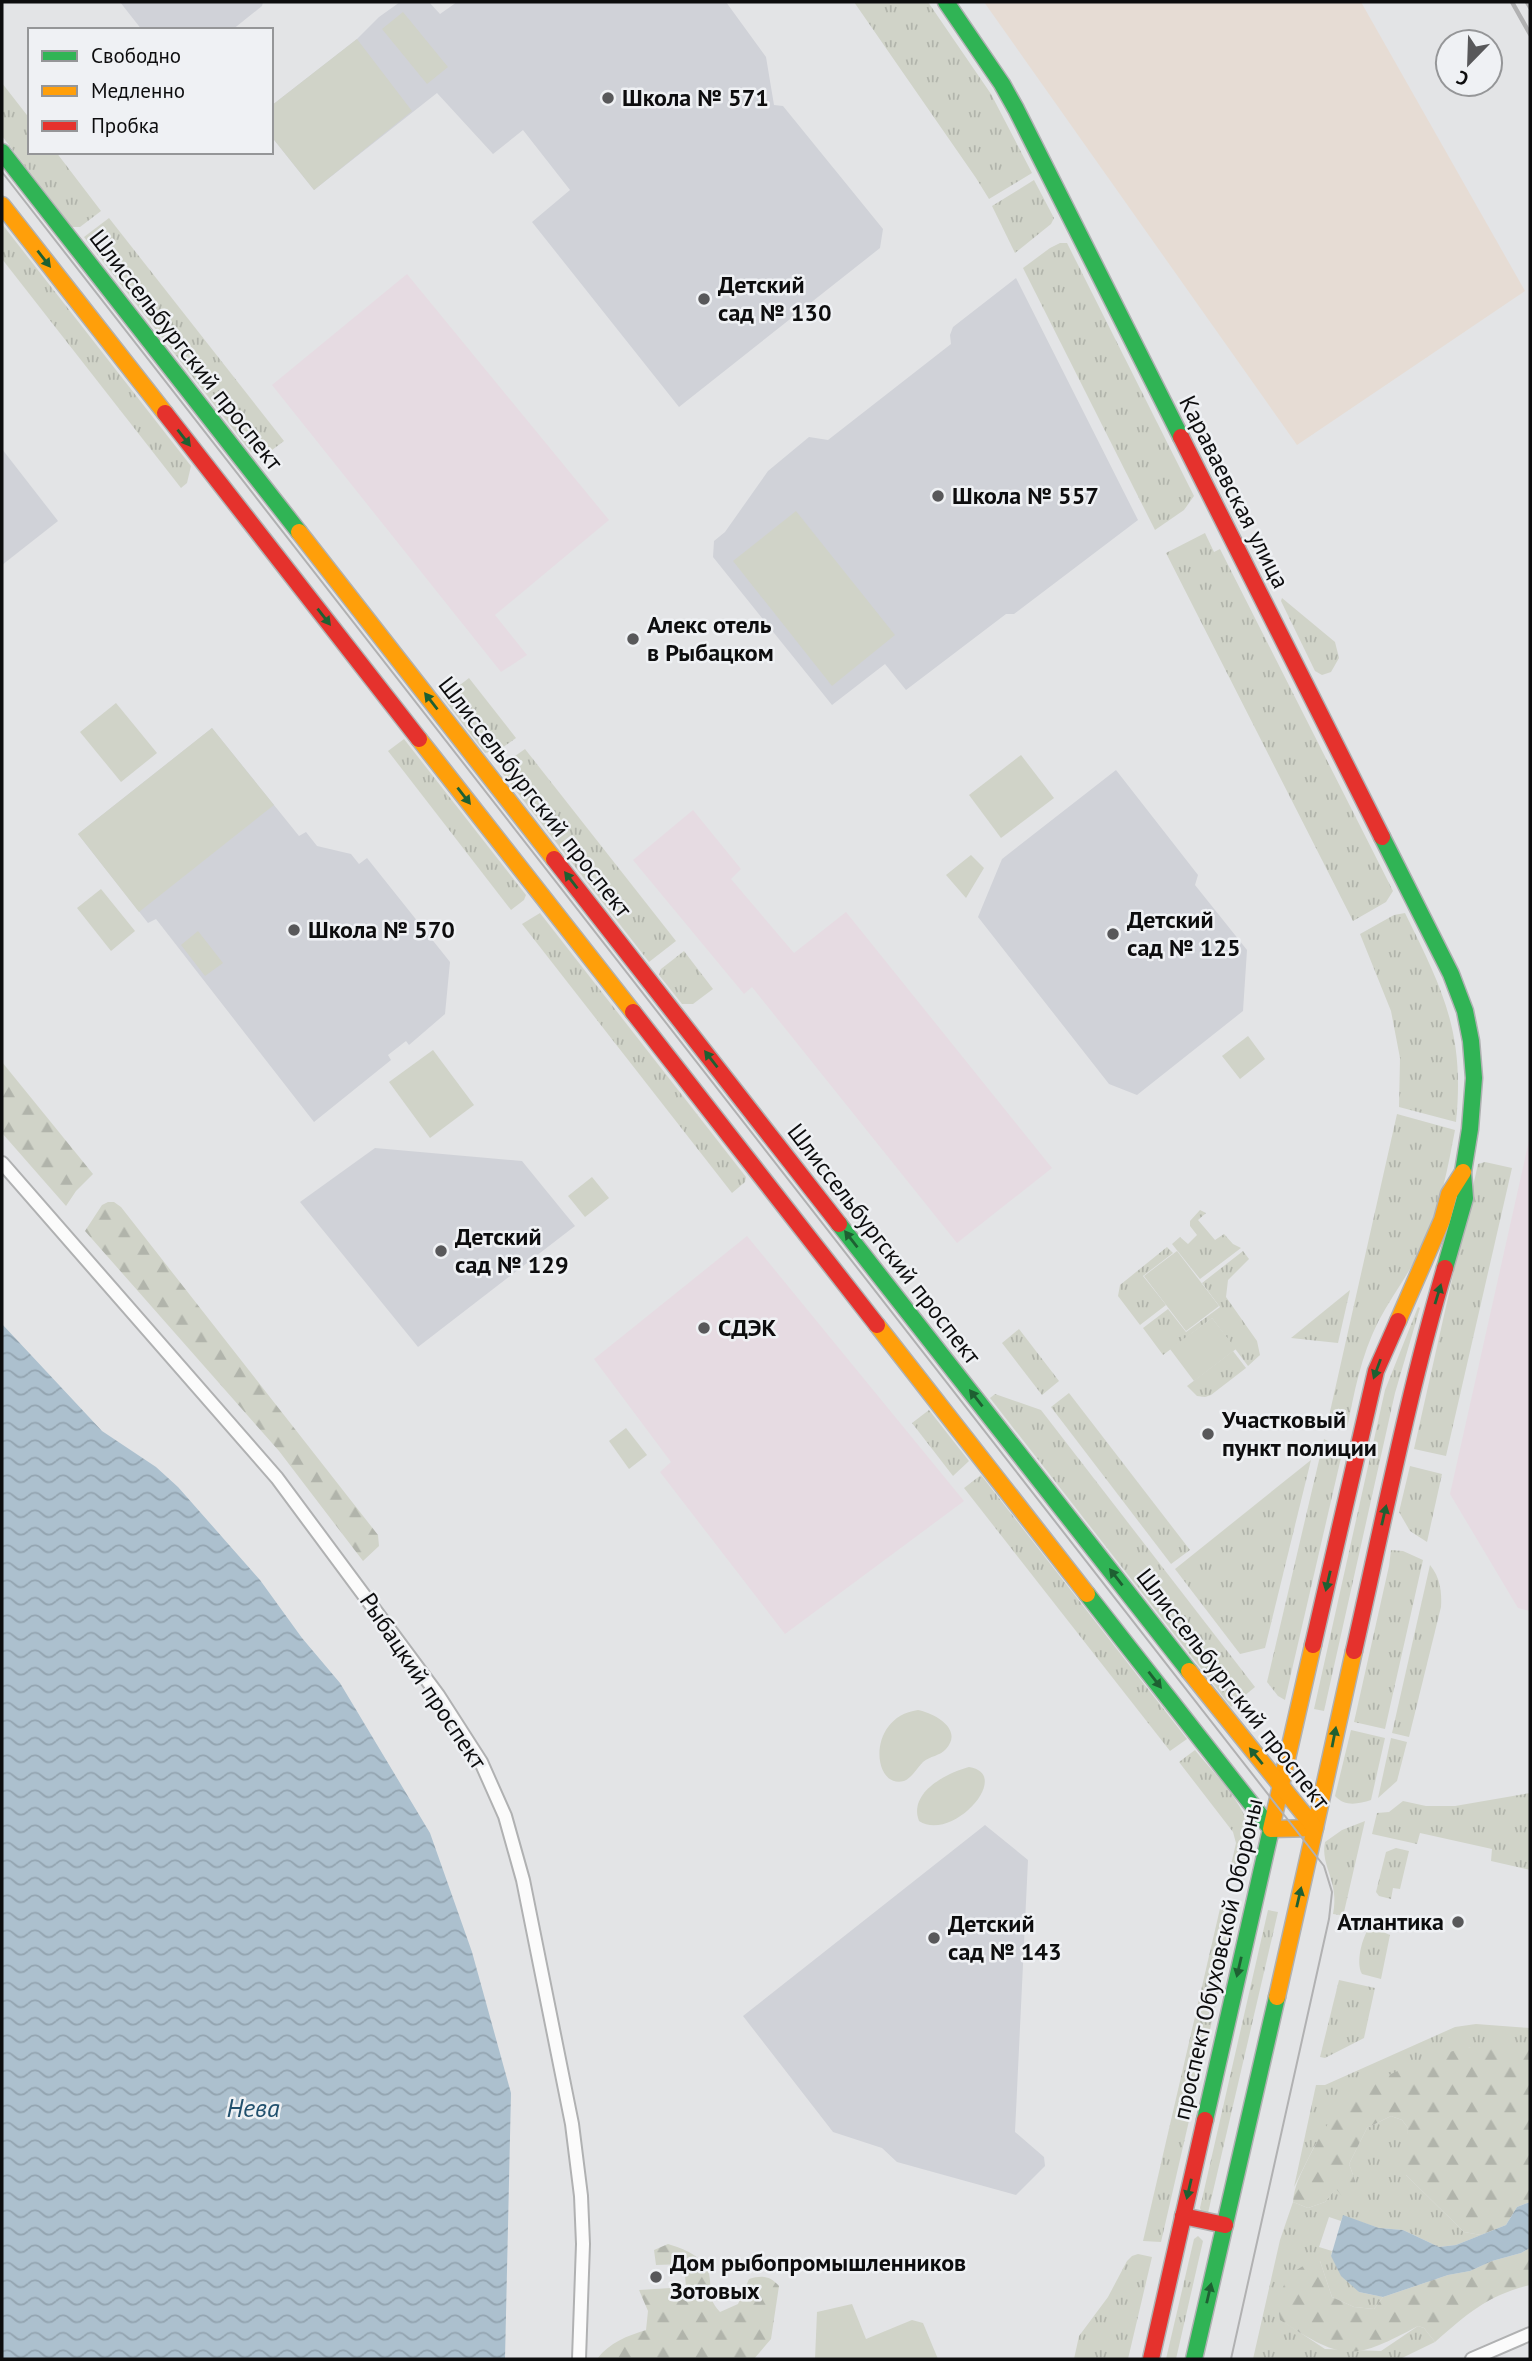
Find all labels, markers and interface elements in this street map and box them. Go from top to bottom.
legend [28,28,273,154]
north arrow [1434,28,1504,98]
text: Свободно [91,42,181,69]
text: С [1452,65,1472,92]
text: Медленно [91,77,185,104]
place label: Школа № 571 [622,82,769,113]
marker: Школа № 571 [600,90,616,106]
text: Пробка [91,112,159,139]
street label: Шлиссельбургский проспект [83,223,290,477]
one-way arrow [36,249,51,267]
place label: Детский сад № 130 [718,269,832,328]
marker: Детский сад № 130 [696,291,712,307]
street label: Караваевская улица [1172,390,1297,594]
one-way arrow [176,429,191,446]
place label: Школа № 557 [952,480,1099,511]
marker: Школа № 557 [930,488,946,504]
one-way arrow [317,608,331,626]
place label: Алекс отель в Рыбацком [647,609,774,668]
marker: Алекс отель в Рыбацком [625,631,641,647]
street label: Шлиссельбургский проспект [432,670,639,924]
one-way arrow [424,692,438,710]
one-way arrow [457,787,472,805]
one-way arrow [564,871,579,889]
place label: Детский сад № 125 [1127,904,1241,963]
place label: Школа № 570 [308,914,455,945]
marker: Школа № 570 [286,922,302,938]
marker: Детский сад № 125 [1105,926,1121,942]
one-way arrow [705,1050,719,1068]
street label: Шлиссельбургский проспект [781,1117,988,1371]
place label: Детский сад № 129 [455,1221,569,1280]
one-way arrow [844,1230,859,1248]
marker: Детский сад № 129 [433,1243,449,1259]
one-way arrow [1433,1283,1443,1304]
place label: СДЭК [718,1312,777,1343]
marker: СДЭК [696,1320,712,1336]
one-way arrow [1371,1358,1382,1379]
one-way arrow [969,1389,983,1407]
place label: Участковый пункт полиции [1221,1404,1377,1463]
marker: Участковый пункт полиции [1200,1426,1216,1442]
one-way arrow [1379,1504,1390,1526]
street label: Шлиссельбургский проспект [1130,1562,1337,1816]
one-way arrow [1108,1569,1123,1587]
one-way arrow [1322,1570,1333,1592]
street label: Рыбацкий проспект [353,1587,494,1775]
one-way arrow [1147,1670,1162,1688]
one-way arrow [1329,1726,1340,1748]
one-way arrow [1249,1748,1264,1766]
street label: проспект Обуховской Обороны [1165,1795,1270,2123]
one-way arrow [1294,1886,1305,1908]
place label: Атлантика [1337,1906,1444,1937]
place label: Детский сад № 143 [948,1908,1062,1967]
marker: Атлантика [1450,1914,1466,1930]
marker: Детский сад № 143 [926,1930,942,1946]
one-way arrow [1233,1956,1244,1978]
water label: Нева [226,2091,280,2124]
one-way arrow [1183,2178,1194,2200]
place label: Дом рыбопромышленников Зотовых [670,2247,966,2306]
marker: Дом рыбопромышленников Зотовых [648,2269,664,2285]
one-way arrow [1204,2282,1215,2304]

